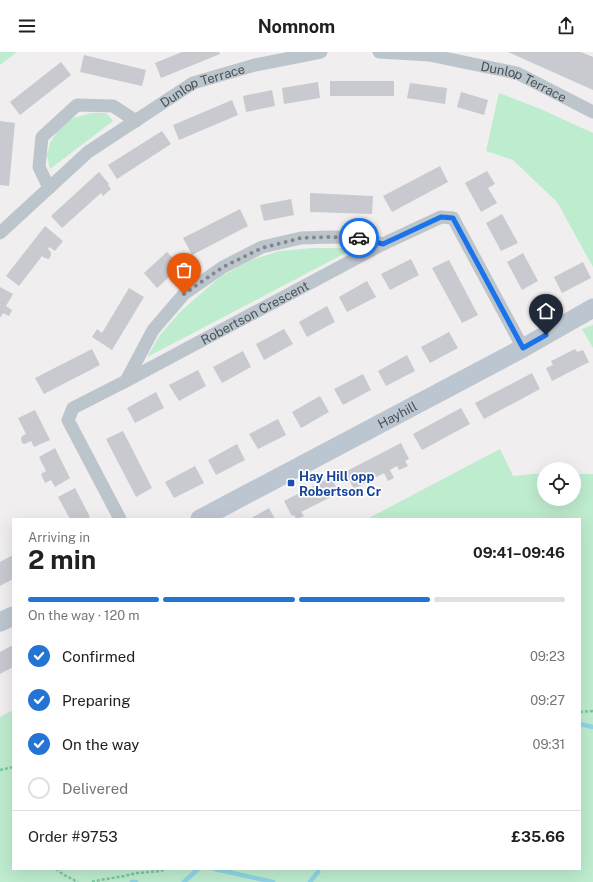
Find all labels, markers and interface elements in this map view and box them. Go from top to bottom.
icon: menu [16,15,38,37]
icon: share [555,15,577,37]
text: Nomnom [258,16,335,37]
street label: Dunlop Terrace [479,58,569,105]
street label: Dunlop Terrace [157,61,247,110]
courier [339,218,379,258]
icon: car [348,227,370,249]
pin [167,253,201,294]
icon: bag [173,259,195,281]
street label: Robertson Crescent [198,278,311,347]
pin [529,294,563,335]
icon: home [535,300,557,322]
street label: Hayhill [375,398,419,431]
map controls [537,462,581,506]
button: locate [537,462,581,506]
place label: Hay Hill opp Robertson Cr [299,469,382,499]
marker: Hay Hill opp Robertson Cr [286,478,296,488]
text: Arriving in [28,530,90,545]
text: 2 min [28,544,96,575]
text: 09:41–09:46 [473,544,565,561]
text: On the way · 120 m [28,608,140,623]
icon: check [28,645,50,667]
text: Confirmed [62,648,135,665]
text: 09:23 [530,649,565,664]
icon: check [28,689,50,711]
text: Preparing [62,692,131,709]
text: 09:27 [530,693,565,708]
icon: check [28,733,50,755]
text: On the way [62,736,139,753]
text: 09:31 [533,737,565,752]
text: Delivered [62,780,128,797]
text: Order #9753 [28,828,118,845]
text: £35.66 [511,828,565,845]

